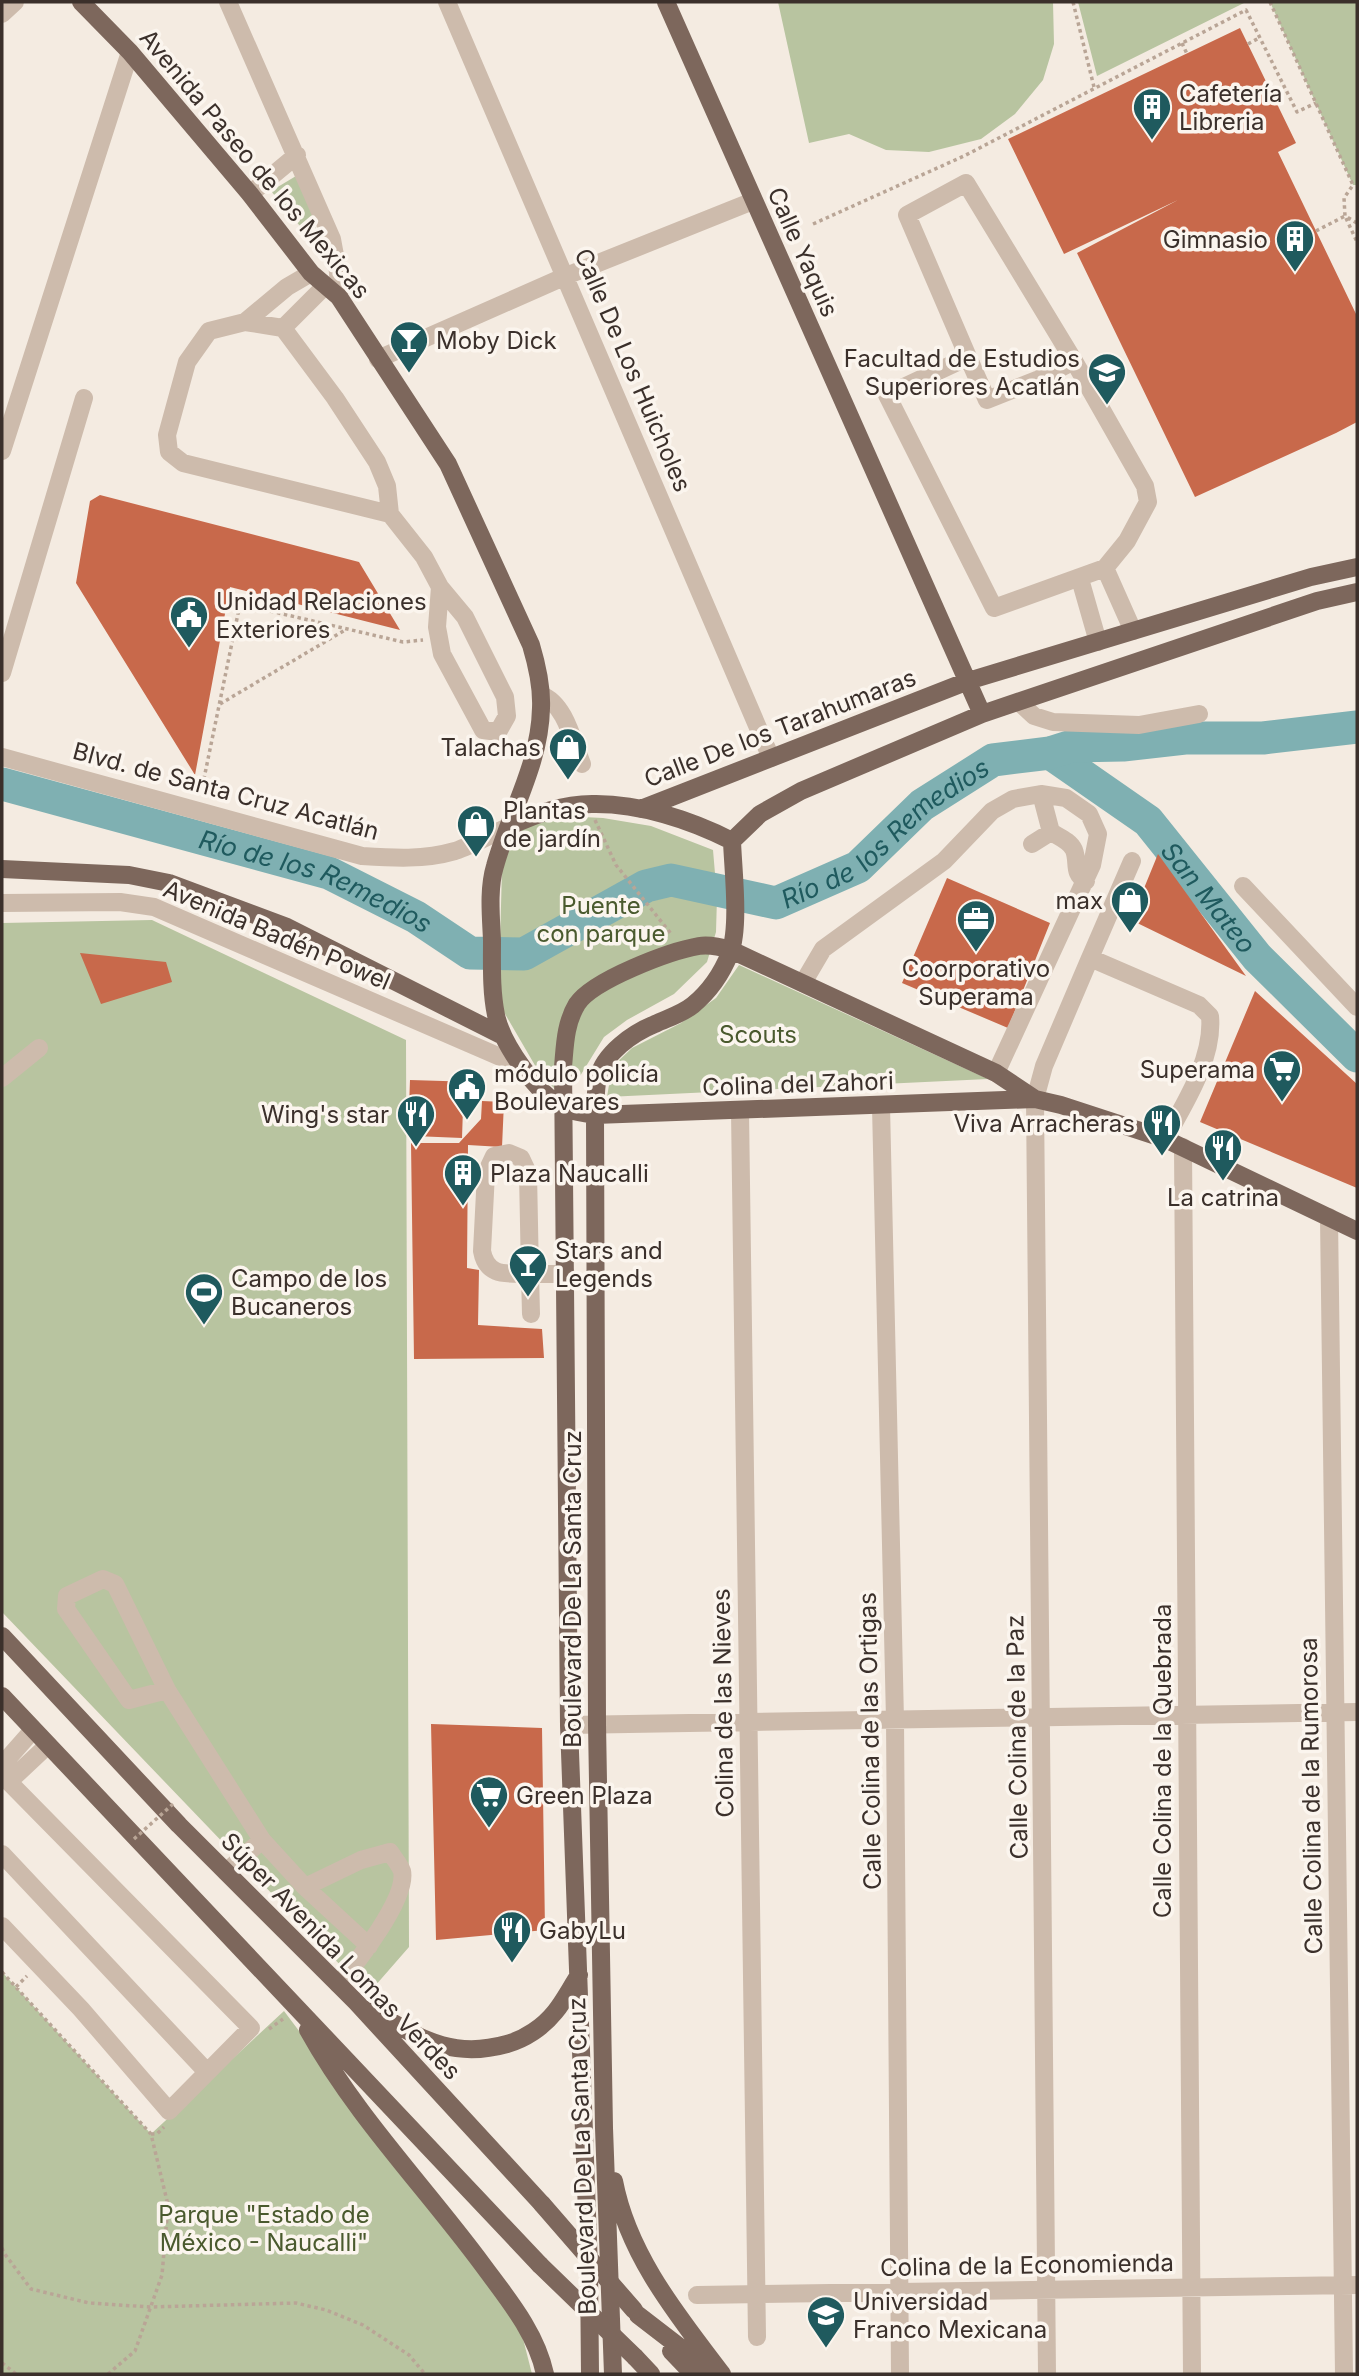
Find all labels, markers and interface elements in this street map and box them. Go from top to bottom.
street label: Avenida Paseo de los Mexicas [134,23,376,305]
place label: Cafetería Libreria [1179,79,1283,136]
building icon: Cafetería Libreria [1131,86,1173,141]
street label: Calle Yaquis [762,183,844,321]
building icon: Gimnasio [1274,218,1316,273]
place label: Gimnasio [1163,225,1268,254]
street label: Calle De Los Huicholes [569,244,697,496]
bar icon: Moby Dick [388,319,430,374]
place label: Moby Dick [436,326,557,355]
place label: Facultad de Estudios Superiores Acatlán [844,344,1080,401]
school or university icon: Facultad de Estudios Superiores Acatlán [1086,351,1128,406]
place label: Unidad Relaciones Exteriores [216,587,427,644]
public building icon: Unidad Relaciones Exteriores [168,594,210,649]
street label: Calle De los Tarahumaras [640,663,920,793]
shop icon: Talachas [547,726,589,781]
place label: Talachas [440,733,541,762]
street label: Blvd. de Santa Cruz Acatlán [70,736,382,846]
water label: Río de los Remedios [776,751,995,914]
place label: Plantas de jardín [503,796,601,853]
shop icon: Plantas de jardín [455,803,497,858]
water label: Río de los Remedios [196,823,438,939]
water label: San Mateo [1155,835,1263,959]
street label: Avenida Badén Powel [159,874,395,996]
shop icon: max [1109,879,1151,934]
place label: max [1055,886,1103,915]
park label: Puente con parque [537,891,665,948]
office icon: Coorporativo Superama [955,898,997,953]
place label: Coorporativo Superama [902,954,1050,1011]
park label: Scouts [719,1020,797,1049]
supermarket icon: Superama [1261,1048,1303,1103]
place label: Superama [1140,1055,1255,1084]
place label: módulo policía Boulevares [494,1059,659,1116]
public building icon: módulo policía Boulevares [446,1066,488,1121]
street label: Colina del Zahori [702,1066,894,1102]
restaurant icon: Wing's star [395,1093,437,1148]
place label: Wing's star [261,1100,389,1129]
restaurant icon: Viva Arracheras [1141,1102,1183,1157]
place label: Viva Arracheras [953,1109,1135,1138]
restaurant icon: La catrina [1202,1127,1244,1182]
building icon: Plaza Naucalli [442,1152,484,1207]
place label: Plaza Naucalli [490,1159,649,1188]
place label: La catrina [1167,1183,1279,1212]
place label: Stars and Legends [555,1236,663,1293]
bar icon: Stars and Legends [507,1243,549,1298]
place label: Campo de los Bucaneros [231,1264,387,1321]
sports icon: Campo de los Bucaneros [183,1271,225,1326]
street label: Boulevard De La Santa Cruz [558,1430,587,1748]
street label: Colina de las Nieves [707,1588,739,1818]
street label: Calle Colina de las Ortigas [853,1592,887,1890]
street label: Calle Colina de la Quebrada [1148,1604,1177,1918]
street label: Calle Colina de la Paz [1000,1614,1034,1860]
street label: Calle Colina de la Rumorosa [1294,1637,1328,1955]
supermarket icon: Green Plaza [468,1774,510,1829]
place label: Green Plaza [516,1781,653,1810]
street label: Súper Avenida Lomas Verdes [215,1826,467,2086]
restaurant icon: GabyLu [491,1909,533,1964]
place label: GabyLu [539,1916,626,1945]
street label: Boulevard De La Santa Cruz [562,1997,602,2315]
park label: Parque "Estado de México - Naucalli" [158,2200,370,2257]
street label: Colina de la Economienda [880,2248,1174,2282]
place label: Universidad Franco Mexicana [853,2287,1047,2344]
school or university icon: Universidad Franco Mexicana [805,2294,847,2349]

